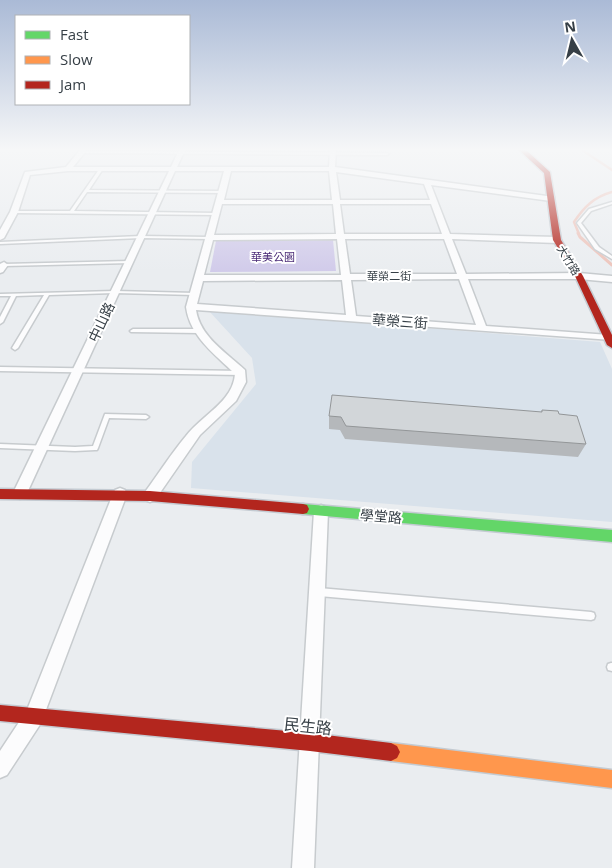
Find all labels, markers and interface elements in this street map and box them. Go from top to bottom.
legend [15,15,190,105]
north arrow [547,15,597,65]
text: N [563,16,577,37]
text: Fast [60,24,89,44]
text: Slow [60,49,93,69]
text: Jam [58,74,86,94]
street label: 大竹路 [554,242,584,278]
park label: 華美公園 [251,249,295,264]
street label: 華榮二街 [367,268,411,283]
street label: 中山路 [84,299,118,345]
street label: 華榮三街 [371,310,429,332]
street label: 學堂路 [359,505,403,527]
street label: 民生路 [283,713,333,739]

